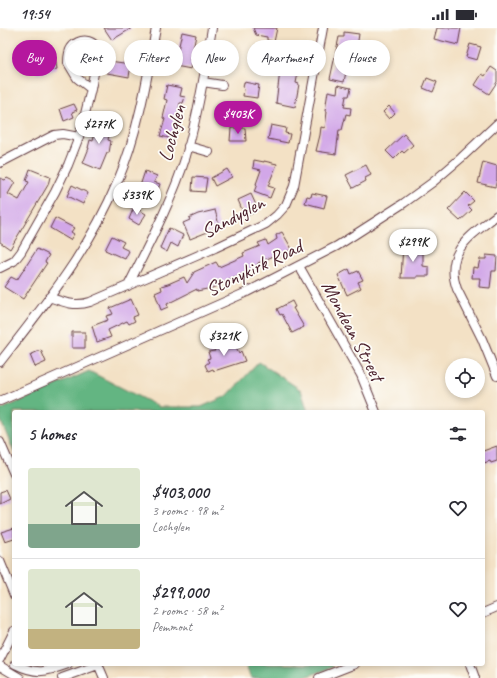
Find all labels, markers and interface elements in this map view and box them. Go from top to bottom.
text: 19:54 [20,5,50,24]
chip: Buy [12,40,57,76]
chip: Rent [65,40,116,76]
chip: Filters [124,40,183,76]
chip: New [191,40,239,76]
chip: Apartment [247,40,326,76]
chip: House [334,40,390,76]
street label: Lochglen [152,101,192,164]
pin: $403K [210,101,266,135]
text: $403K [223,106,253,122]
pin: $277K [71,111,127,145]
text: $277K [84,116,114,132]
pin: $339K [109,182,165,216]
text: $339K [122,187,152,203]
street label: Sandyglen [197,190,270,244]
pin: $299K [385,229,441,263]
street label: Stonykirk Road [202,233,309,302]
text: $299K [398,234,428,250]
street label: Mondean Street [316,276,392,389]
pin: $321K [196,323,252,357]
text: $321K [209,328,239,344]
map controls [445,358,485,398]
button: locate [445,358,485,398]
icon: filters [447,423,469,445]
text: 5 homes [28,424,76,445]
text: $403,000 [152,482,209,503]
icon: home [60,484,108,532]
icon: heart [447,497,469,519]
text: 3 rooms · 98 m² [152,503,222,519]
text: Lochglen [152,519,190,535]
text: $299,000 [152,582,209,603]
icon: home [60,585,108,633]
icon: heart [447,598,469,620]
text: 2 rooms · 58 m² [152,603,222,619]
text: Pemmont [152,619,192,635]

